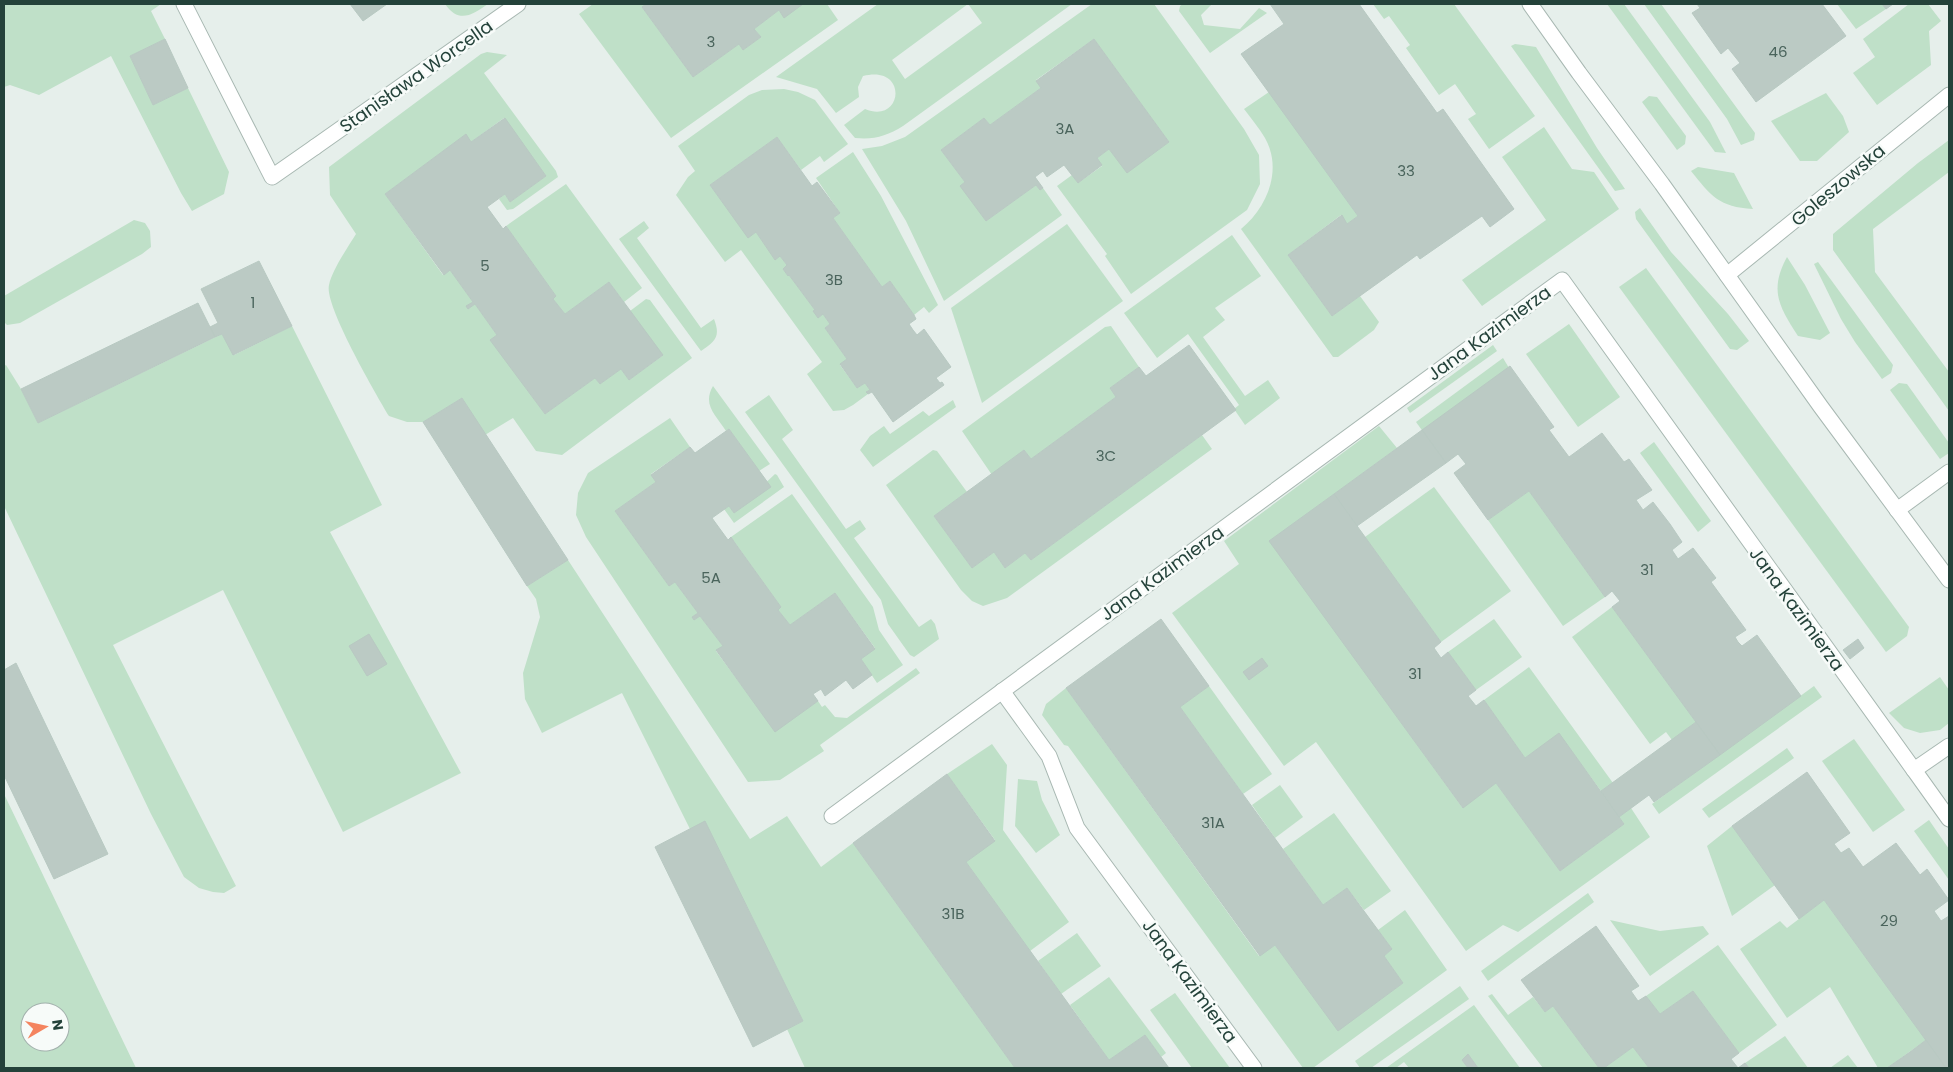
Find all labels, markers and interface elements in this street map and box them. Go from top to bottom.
street label: Stanisława Worcella [334,14,498,138]
house number: 3 [707,31,715,52]
house number: 46 [1769,41,1787,62]
house number: 3A [1056,118,1074,139]
street label: Goleszowska [1786,138,1890,232]
house number: 33 [1397,160,1415,181]
house number: 5 [480,255,490,276]
house number: 3B [825,269,843,290]
street label: Jana Kazimierza [1422,280,1556,386]
house number: 1 [251,292,255,313]
house number: 3C [1096,445,1116,466]
street label: Jana Kazimierza [1095,520,1229,626]
street label: Jana Kazimierza [1744,542,1850,676]
house number: 31 [1640,559,1654,580]
house number: 5A [701,567,721,588]
house number: 31 [1408,663,1422,684]
house number: 31A [1201,812,1225,833]
house number: 31B [942,903,964,924]
house number: 29 [1880,910,1898,931]
street label: Jana Kazimierza [1137,914,1243,1048]
north arrow [20,1002,70,1052]
text: N [47,1018,69,1032]

